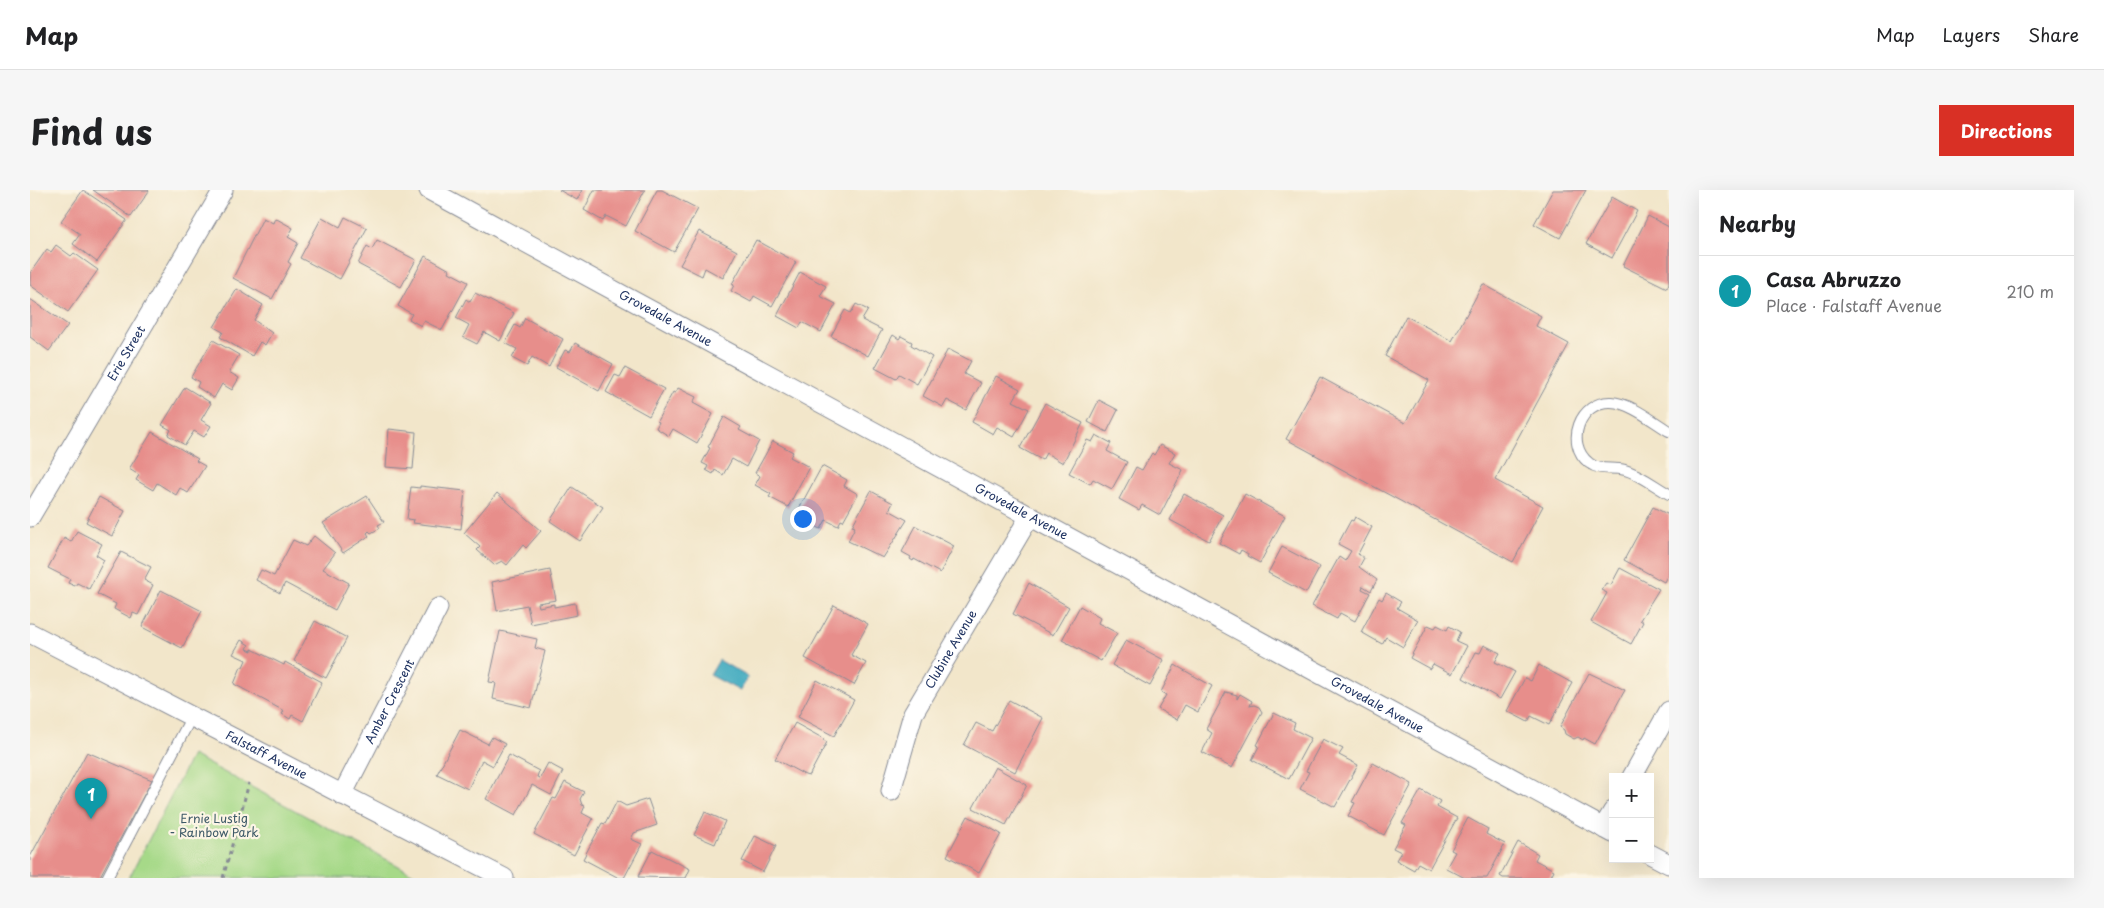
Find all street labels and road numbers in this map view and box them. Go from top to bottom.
street label: Grovedale Avenue [616,285,716,350]
street label: Erie Street [102,322,149,384]
street label: Grovedale Avenue [972,478,1072,544]
street label: Clubine Avenue [920,606,981,692]
street label: Amber Crescent [360,656,418,747]
street label: Grovedale Avenue [1328,671,1428,737]
street label: Falstaff Avenue [223,726,311,783]

